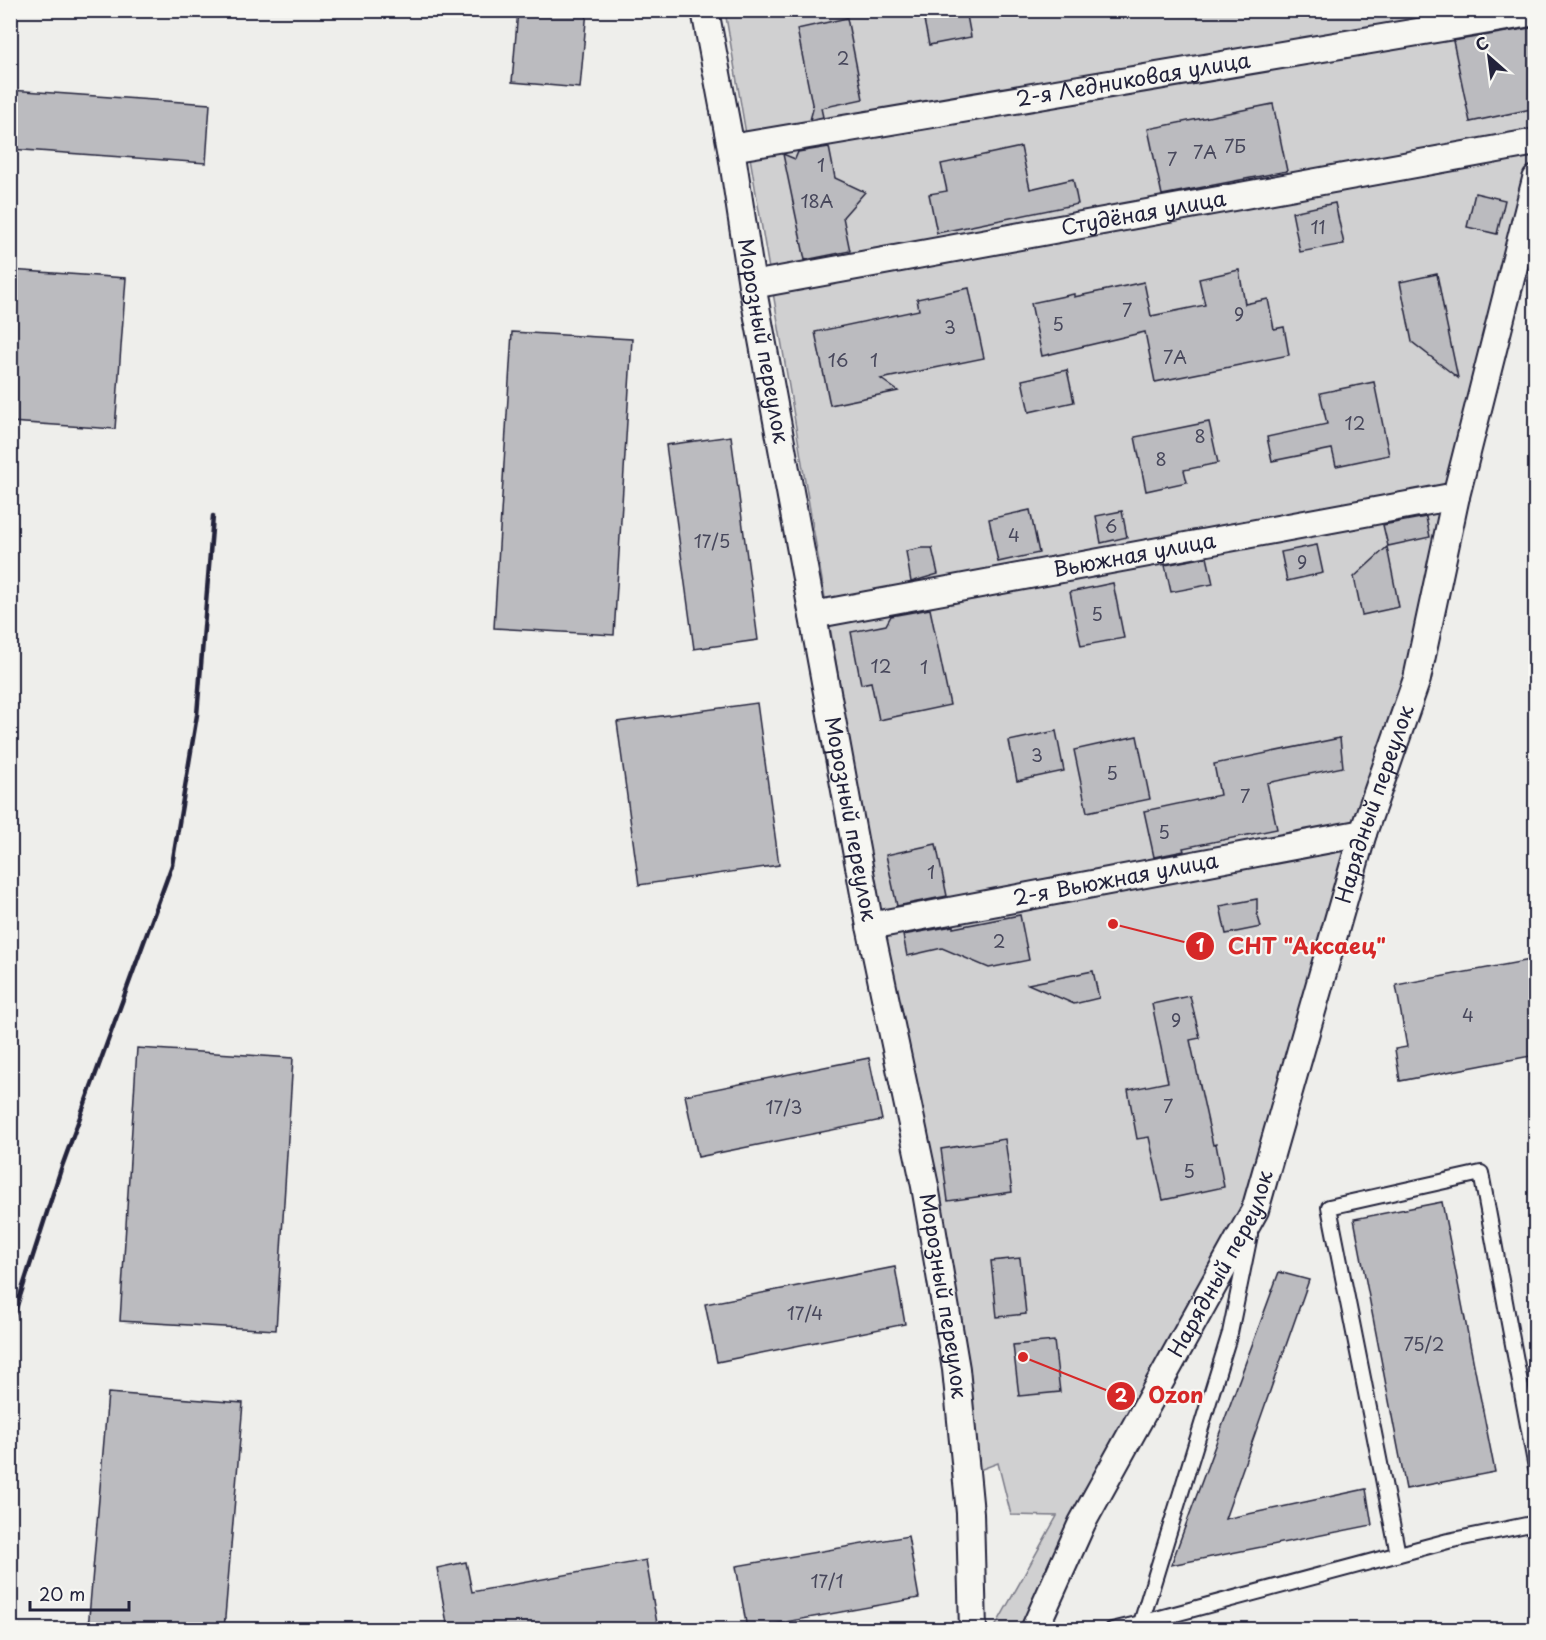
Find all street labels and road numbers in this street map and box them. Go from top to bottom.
street label: 2-я Ледниковая улица [1013,42,1253,114]
street label: Студёная улица [1058,181,1229,242]
street label: Морозный переулок [731,236,799,446]
street label: Вьюжная улица [1050,523,1219,584]
street label: Нарядный переулок [1326,700,1421,907]
street label: Морозный переулок [818,714,887,924]
street label: 2-я Вьюжная улица [1010,843,1221,913]
street label: Нарядный переулок [1159,1166,1280,1362]
street label: Морозный переулок [912,1191,977,1400]

